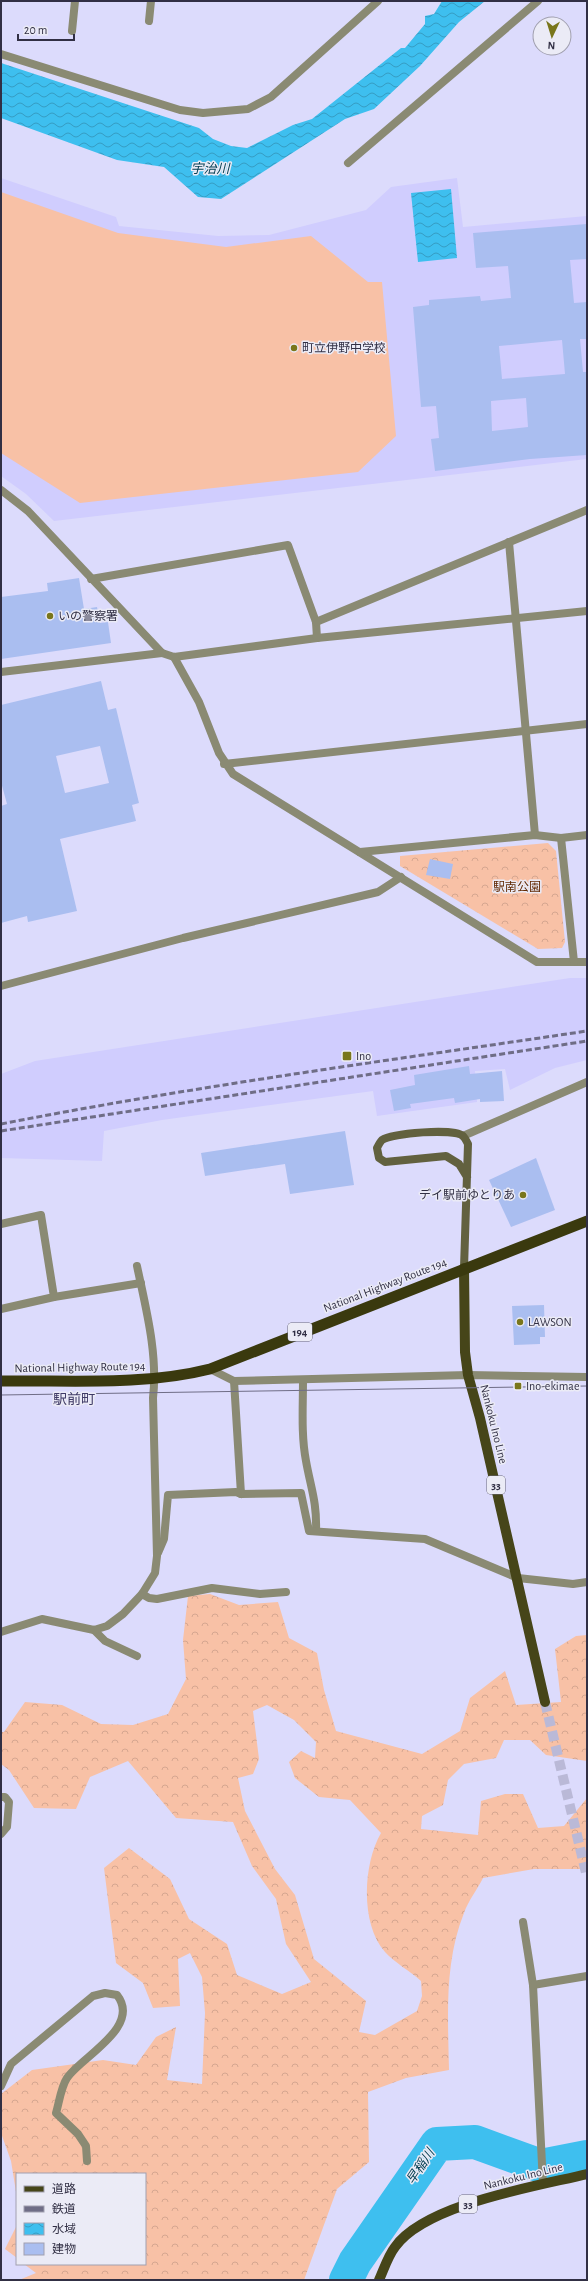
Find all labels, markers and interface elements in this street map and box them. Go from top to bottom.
scale bar [18,16,74,42]
north arrow [532,16,572,56]
text: 20 m [24,24,47,36]
text: N [547,40,556,51]
water label: 宇治川 [190,162,231,176]
place label: 町立伊野中学校 [302,341,386,354]
marker: 町立伊野中学校 [289,343,299,353]
place label: いの警察署 [58,609,118,622]
marker: いの警察署 [45,611,55,621]
park label: 駅南公園 [493,881,541,893]
marker: Ino [341,1050,353,1062]
place label: Ino [356,1050,371,1062]
place label: デイ駅前ゆとりあ [419,1188,515,1201]
marker: デイ駅前ゆとりあ [518,1190,528,1200]
street label: National Highway Route 194 [322,1256,449,1315]
place label: LAWSON [528,1316,572,1328]
marker: LAWSON [515,1317,525,1327]
road number: 194 [288,1323,312,1341]
street label: National Highway Route 194 [14,1360,146,1375]
place label: Ino-ekimae [526,1380,579,1392]
marker: Ino-ekimae [513,1381,523,1391]
street label: Nankoku Ino Line [478,1383,510,1465]
district label: 駅前町 [53,1391,95,1407]
road number: 33 [487,1476,505,1494]
water label: 早稲川 [404,2145,438,2187]
street label: Nankoku Ino Line [482,2160,564,2192]
legend [16,2173,146,2265]
text: 道路 [52,2182,76,2195]
road number: 33 [459,2195,477,2213]
text: 鉄道 [52,2202,76,2215]
text: 水域 [52,2223,76,2235]
text: 建物 [52,2242,76,2255]

